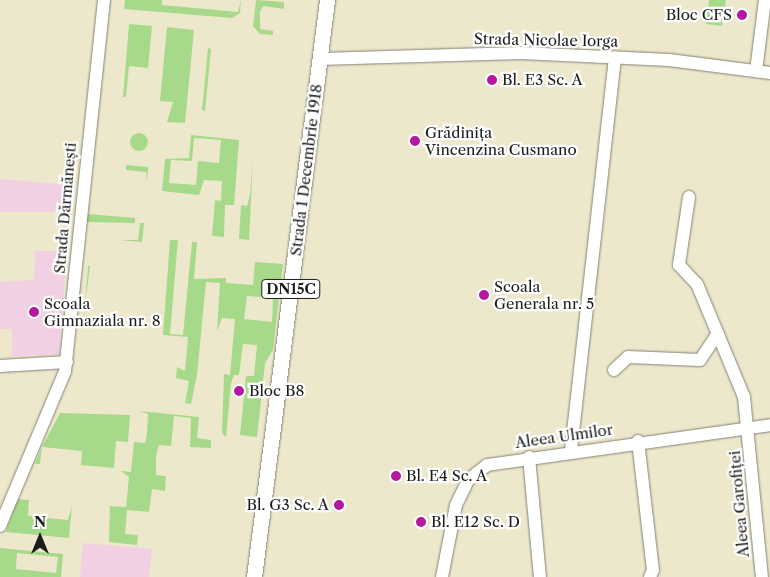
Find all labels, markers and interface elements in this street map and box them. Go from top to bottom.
place label: Bloc CFS [666,6,732,24]
marker: Bloc CFS [736,9,748,21]
street label: Strada Nicolae Iorga [474,30,618,50]
place label: Bl. E3 Sc. A [502,71,583,89]
marker: Bl. E3 Sc. A [486,74,498,86]
street label: Strada 1 Decembrie 1918 [287,83,325,257]
place label: Grădinița Vincenzina Cusmano [425,123,577,158]
marker: Grădinița Vincenzina Cusmano [409,135,421,147]
street label: Strada Dărmănești [50,142,80,274]
place label: Scoala Generala nr. 5 [494,277,594,312]
road number: DN15C [261,278,321,300]
marker: Scoala Generala nr. 5 [478,289,490,301]
place label: Scoala Gimnaziala nr. 8 [44,294,161,329]
marker: Scoala Gimnaziala nr. 8 [28,306,40,318]
place label: Bloc B8 [249,382,304,400]
marker: Bloc B8 [233,385,245,397]
street label: Aleea Ulmilor [514,420,614,452]
street label: Aleea Garofiței [725,450,753,558]
place label: Bl. E4 Sc. A [406,467,488,485]
marker: Bl. E4 Sc. A [390,470,402,482]
place label: Bl. G3 Sc. A [246,496,329,514]
marker: Bl. G3 Sc. A [333,499,345,511]
north arrow [15,512,65,562]
text: N [34,513,46,531]
place label: Bl. E12 Sc. D [431,513,520,531]
marker: Bl. E12 Sc. D [415,516,427,528]

